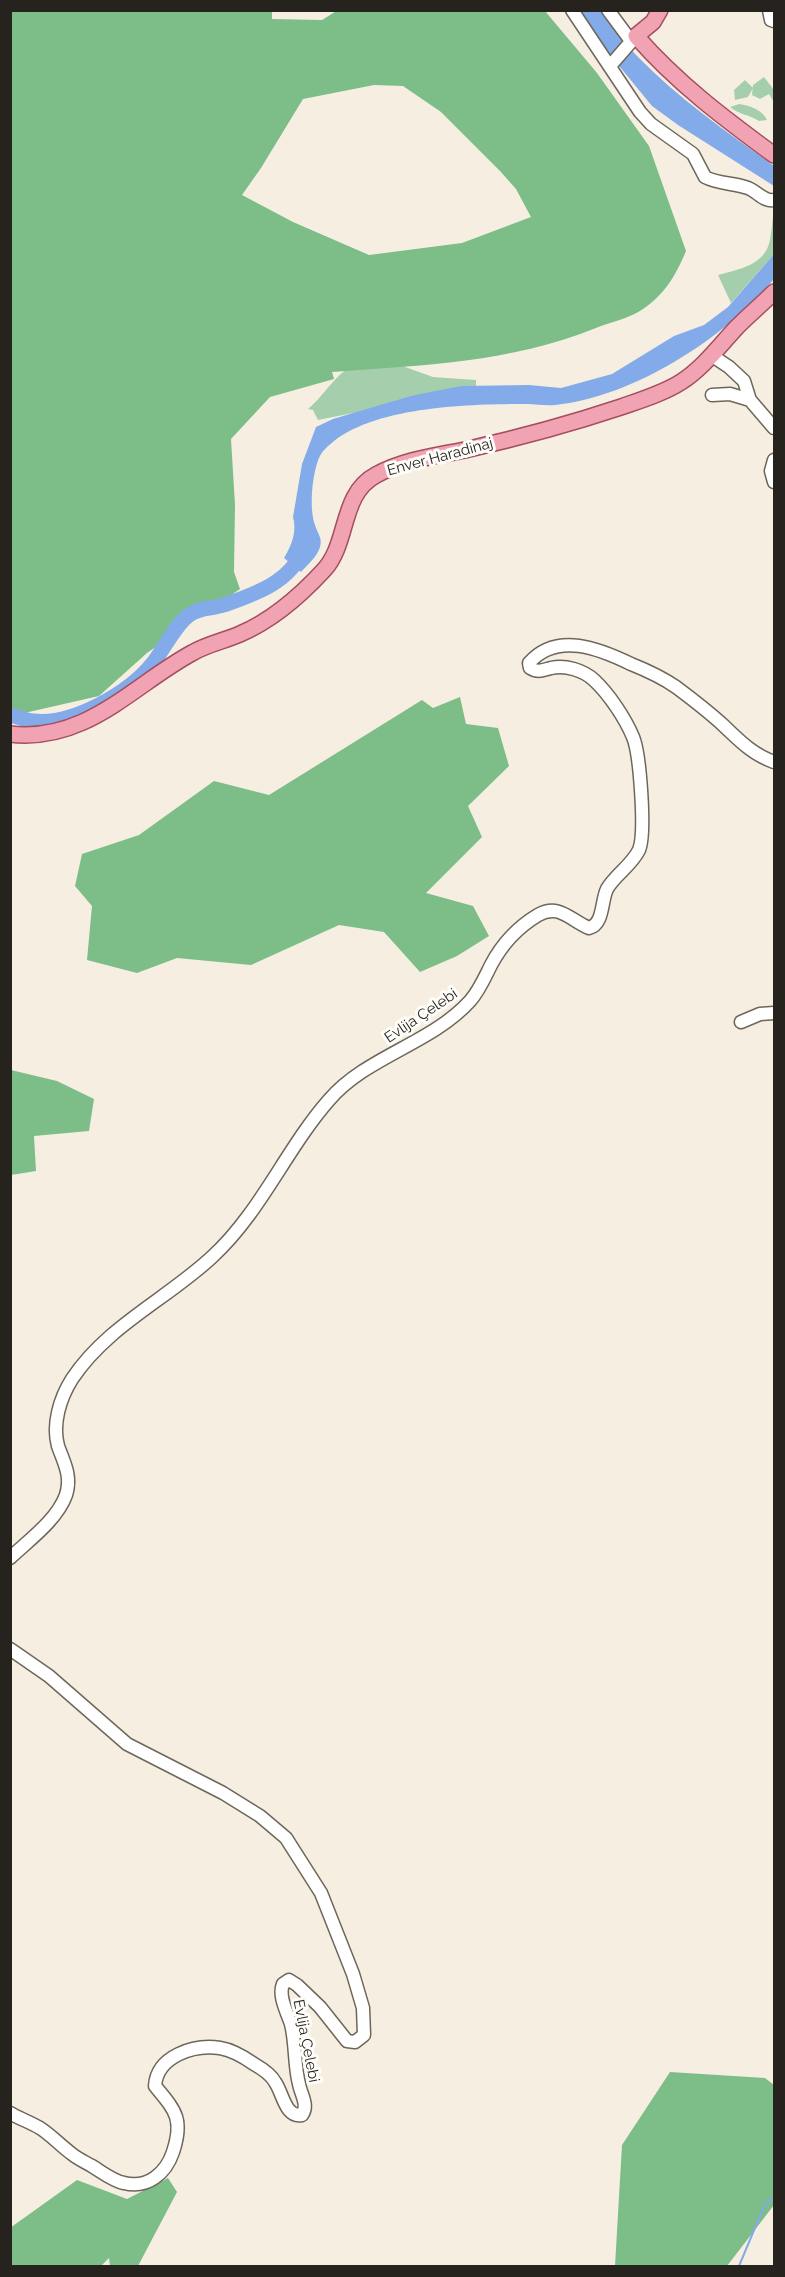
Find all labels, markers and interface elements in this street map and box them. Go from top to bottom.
street label: Enver Haradinaj [385,434,495,480]
street label: Evlija Çelebi [381,985,461,1047]
street label: Evlija Çelebi [289,1998,323,2084]

